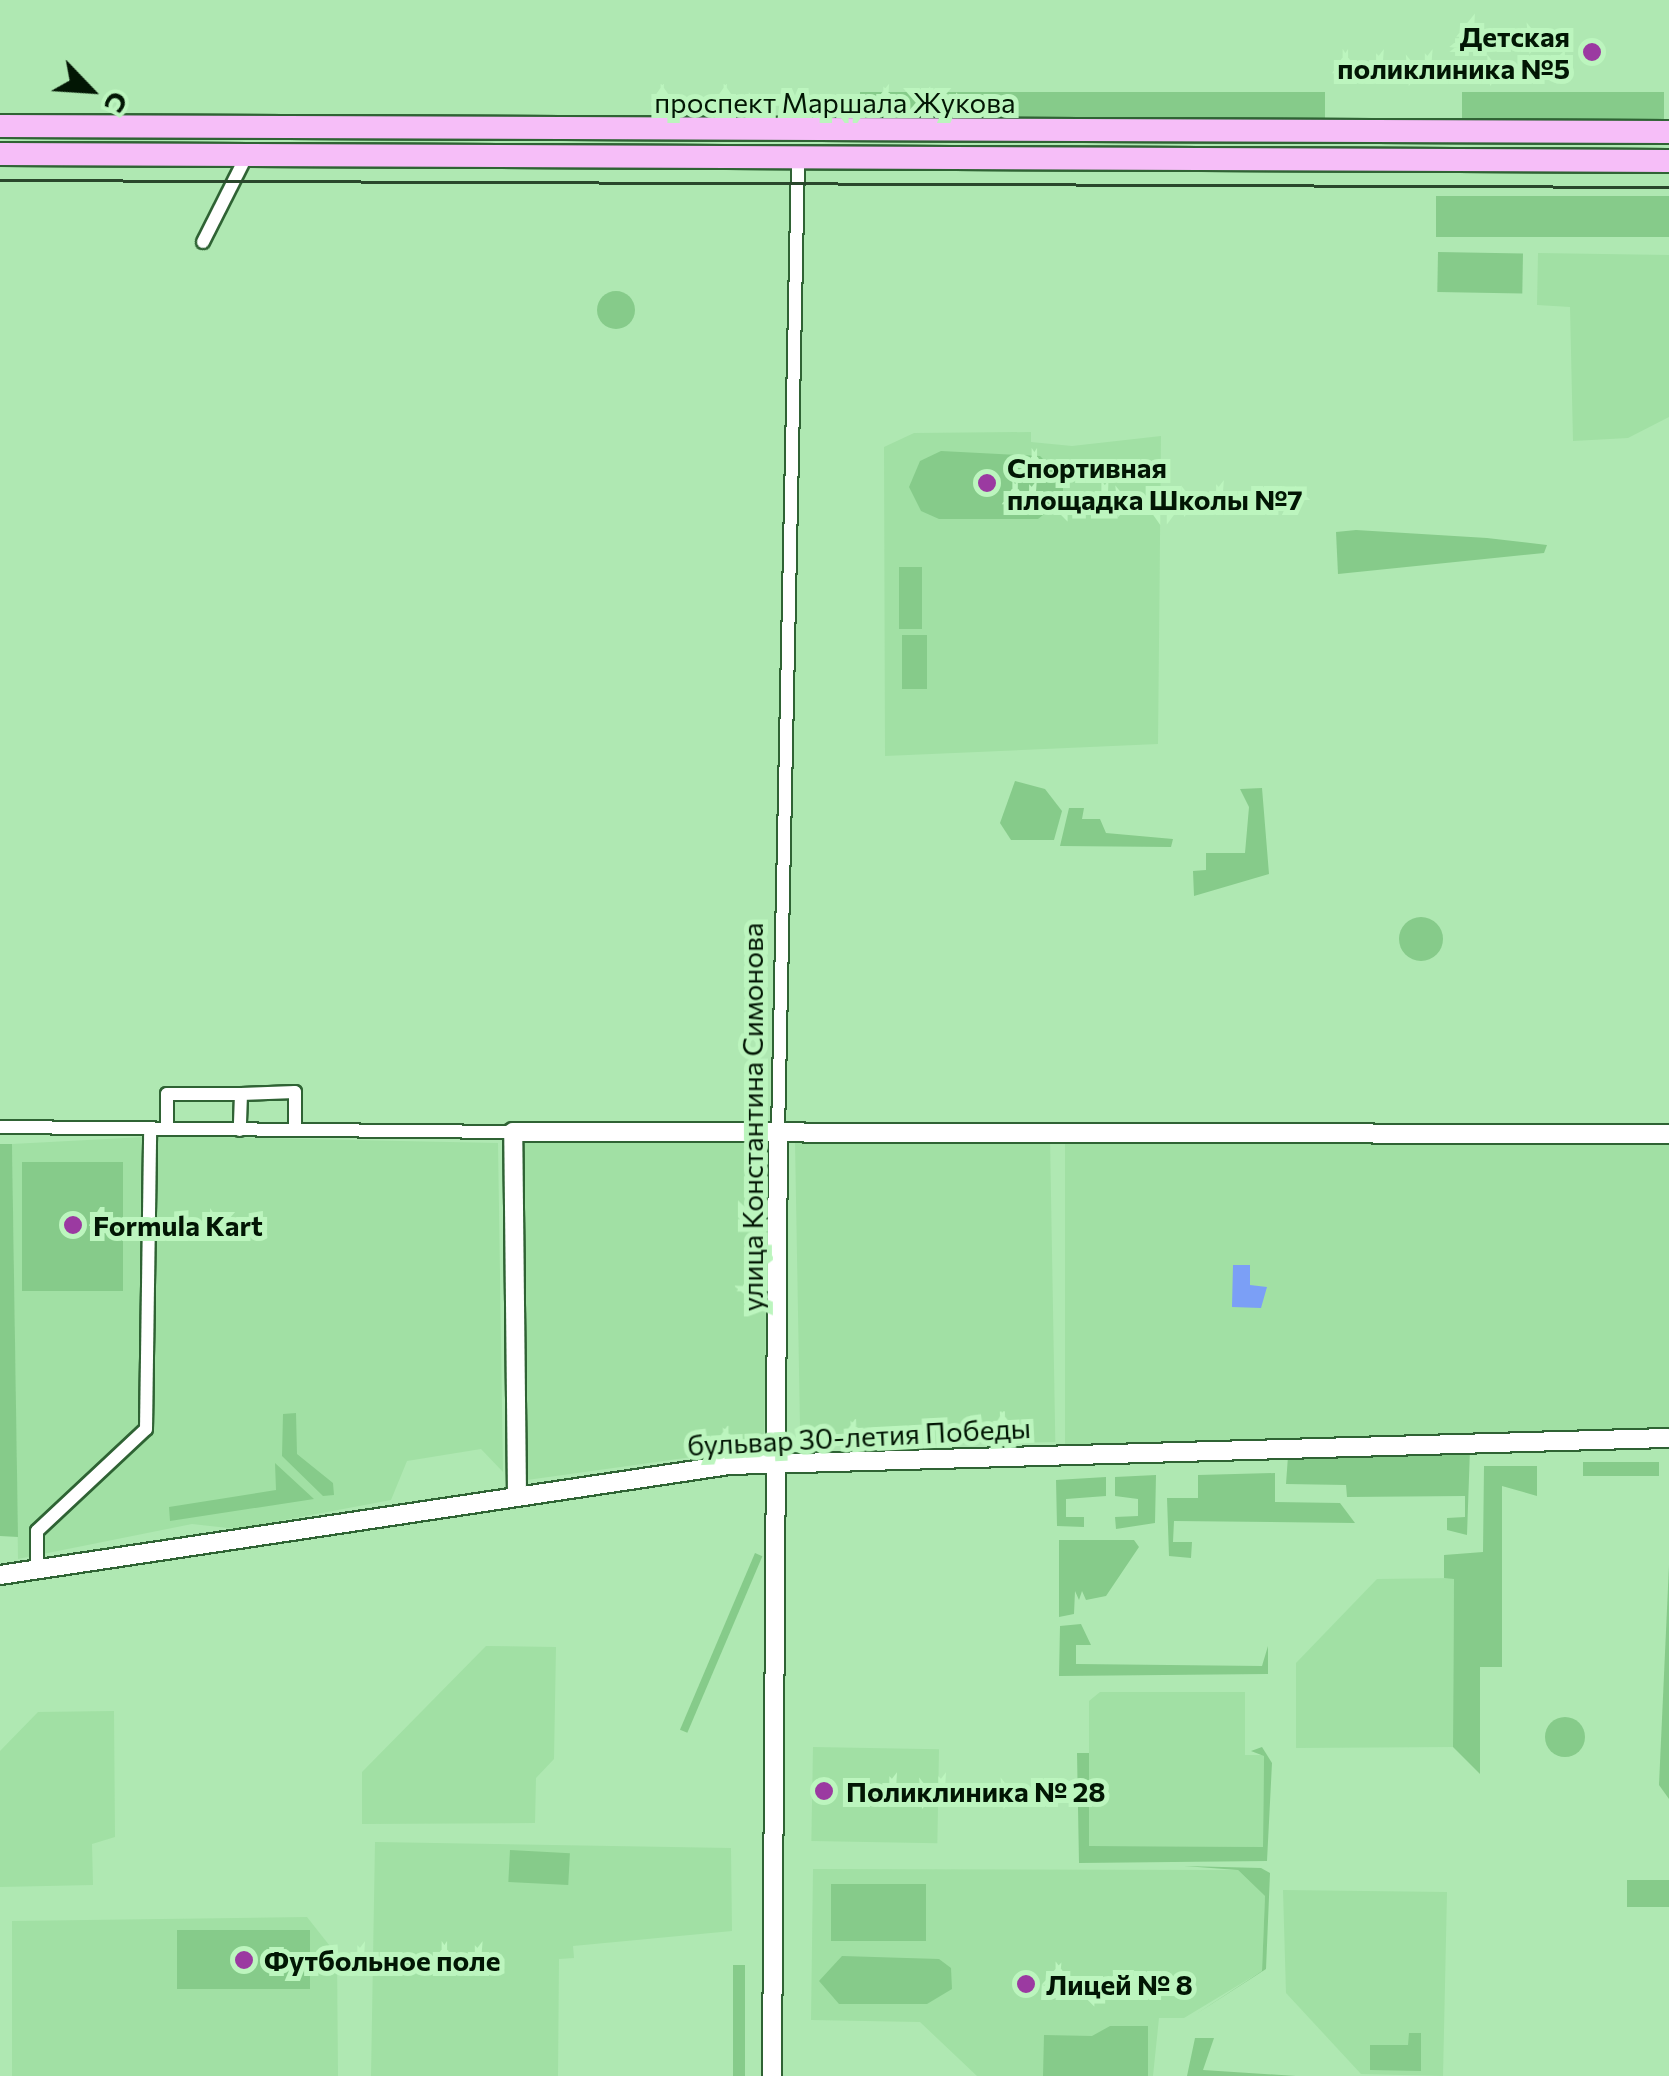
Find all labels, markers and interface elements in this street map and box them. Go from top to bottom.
place label: Детская поликлиника №5 [1337,19,1570,85]
marker: Детская поликлиника №5 [1579,39,1605,65]
north arrow [40,40,140,140]
street label: проспект Маршала Жукова [654,85,1016,119]
text: С [98,87,137,119]
place label: Спортивная площадка Школы №7 [1007,450,1303,516]
marker: Спортивная площадка Школы №7 [976,472,998,494]
street label: улица Константина Симонова [735,923,769,1311]
place label: Formula Kart [93,1208,263,1242]
marker: Formula Kart [62,1214,84,1236]
street label: бульвар 30-летия Победы [686,1410,1032,1462]
place label: Поликлиника № 28 [846,1774,1105,1808]
marker: Поликлиника № 28 [811,1778,837,1804]
place label: Футбольное поле [264,1943,500,1977]
marker: Футбольное поле [233,1949,255,1971]
place label: Лицей № 8 [1046,1967,1193,2001]
marker: Лицей № 8 [1015,1973,1037,1995]

